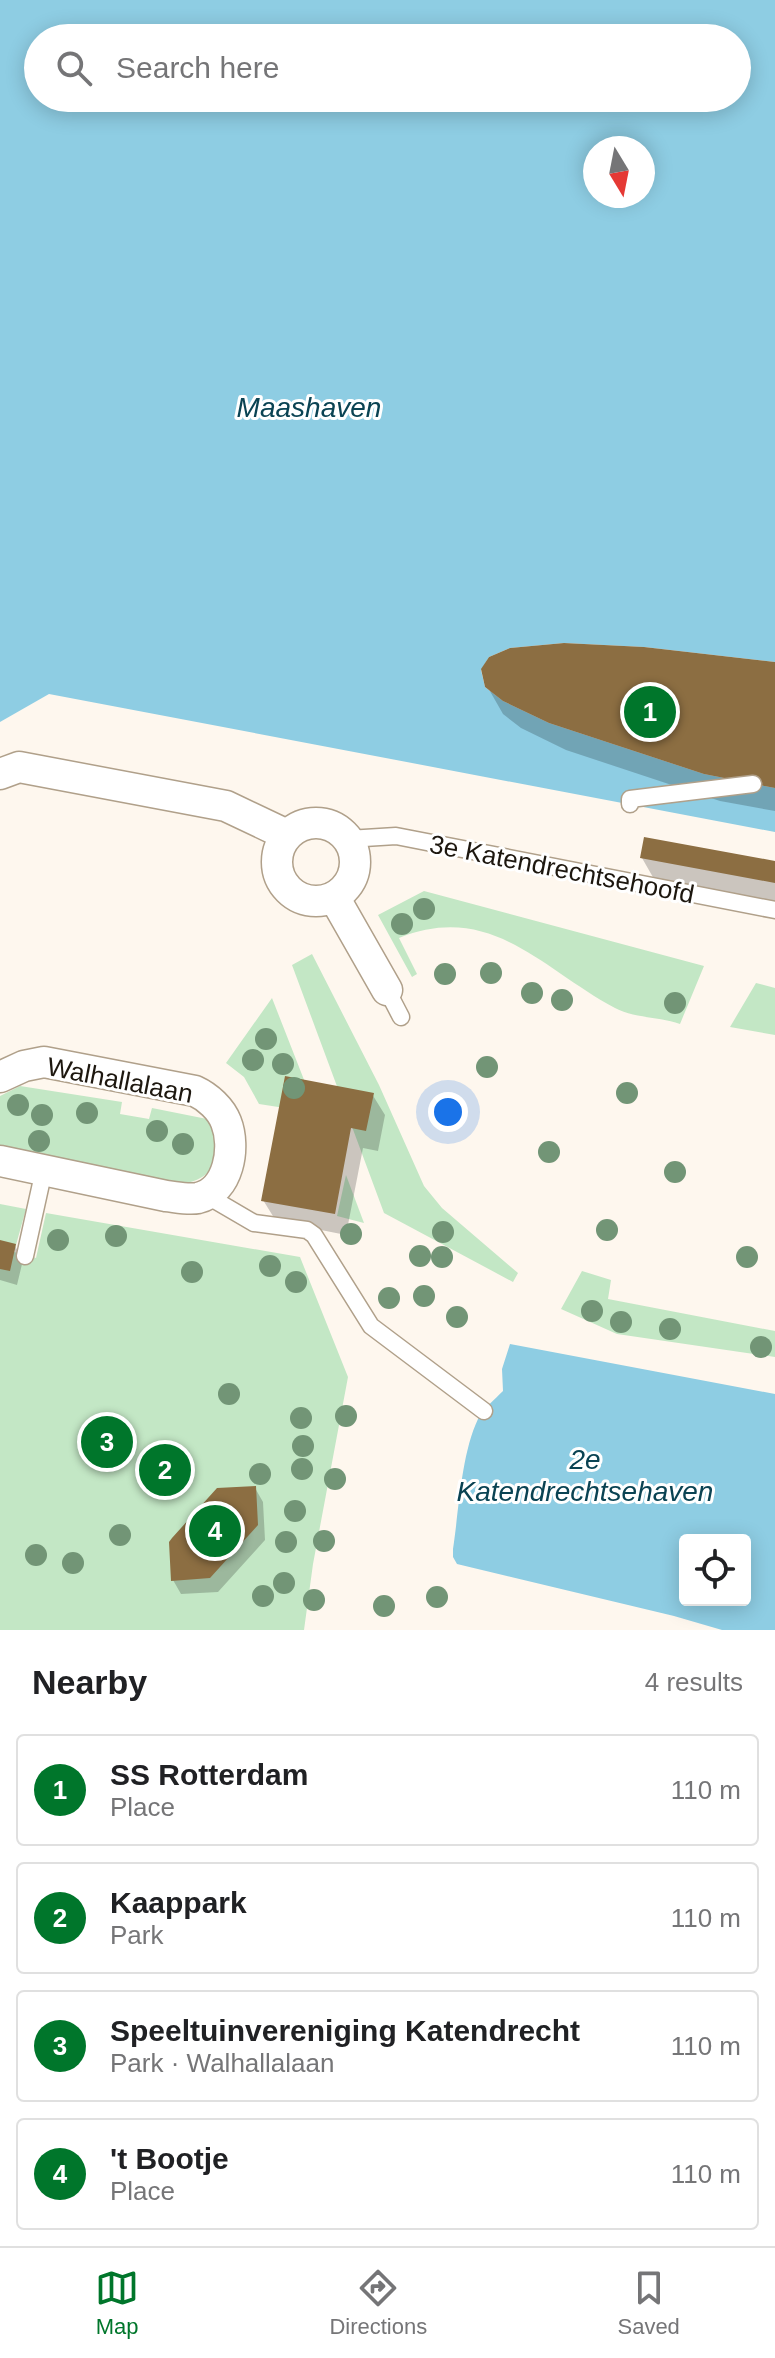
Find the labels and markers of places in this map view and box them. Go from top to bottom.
pin: 1 [624,682,676,742]
pin: 3 [81,1412,133,1472]
pin: 2 [139,1440,191,1500]
pin: 4 [189,1501,241,1561]

